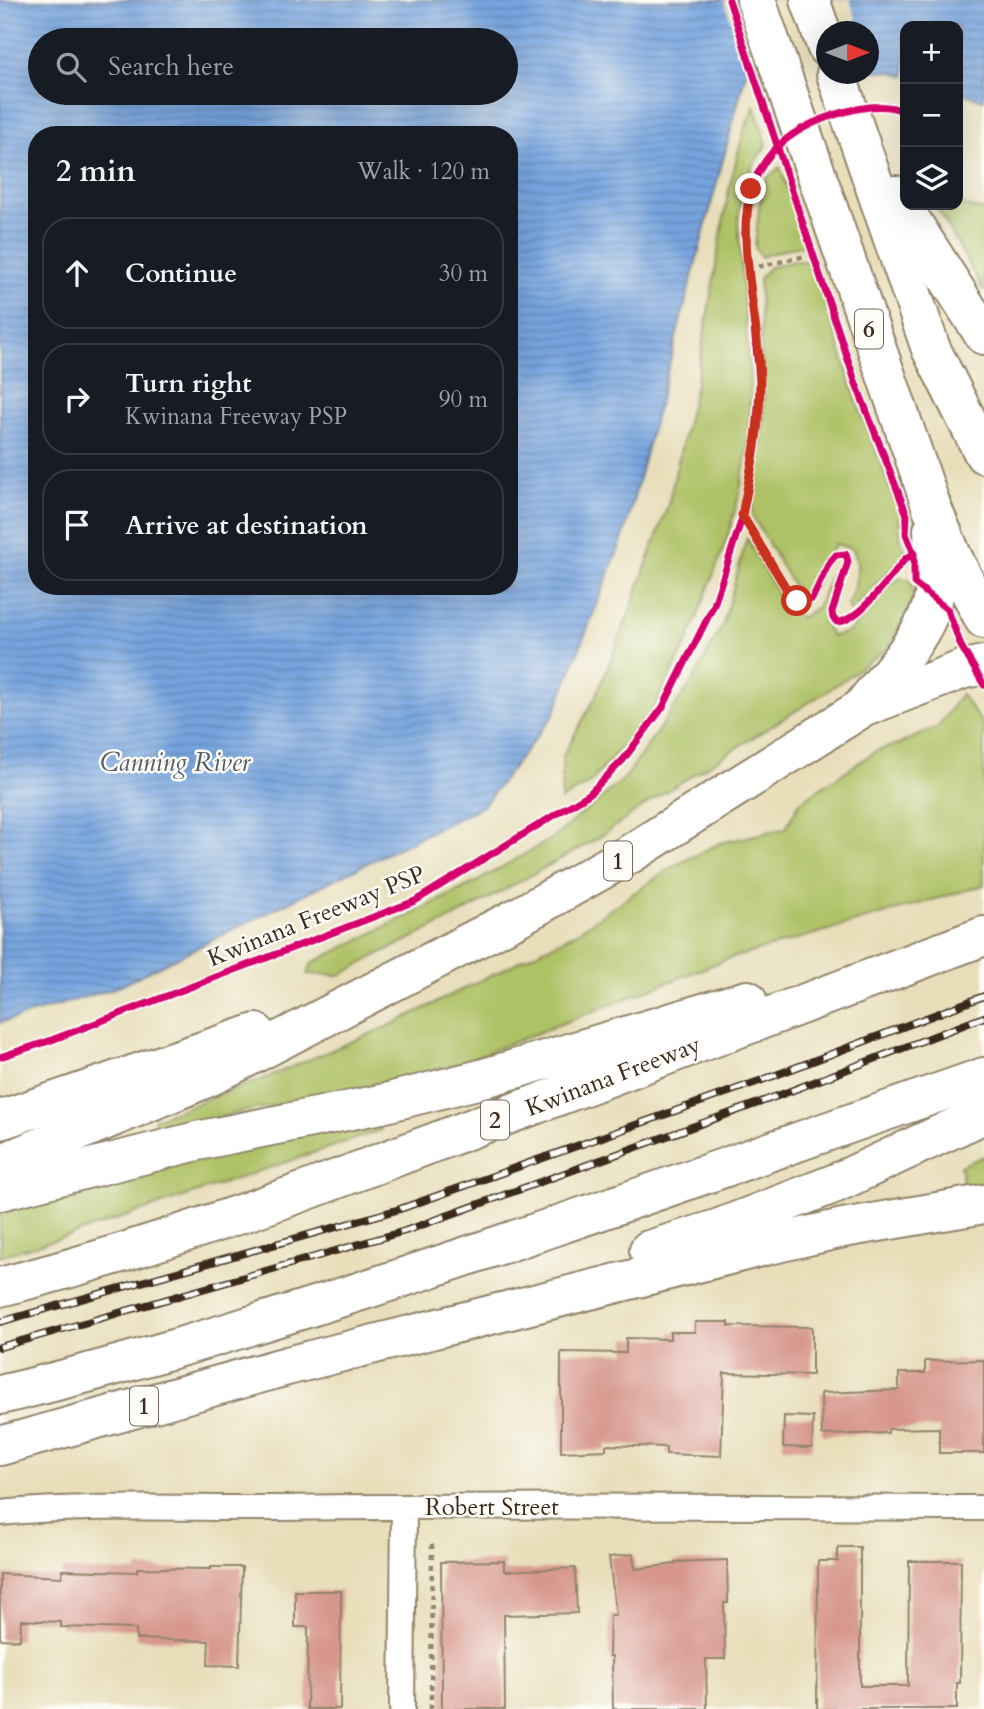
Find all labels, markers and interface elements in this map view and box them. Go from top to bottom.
north arrow [816,21,879,84]
map controls [900,21,963,210]
button: + [900,21,963,84]
search box [28,28,518,105]
icon: search [52,48,90,86]
text: Search here [108,49,234,84]
button: − [900,84,963,147]
button: layers [900,147,963,210]
text: 2 min [56,151,136,192]
text: Walk · 120 m [357,156,490,187]
route end [735,173,766,204]
icon: ahead [58,254,96,292]
text: Continue [125,256,237,291]
text: 30 m [439,258,488,289]
road number: 6 [855,310,883,348]
text: Turn right [125,366,252,401]
icon: right [58,380,96,418]
text: 90 m [439,384,488,415]
text: Kwinana Freeway PSP [125,401,347,432]
icon: arrive [58,506,96,544]
text: Arrive at destination [125,508,368,543]
route start [781,585,812,616]
water label: Canning River [100,745,252,780]
road number: 1 [604,842,632,880]
street label: Kwinana Freeway PSP [203,858,430,975]
street label: Kwinana Freeway [521,1028,706,1125]
road number: 2 [481,1100,509,1140]
road number: 1 [130,1386,158,1426]
street label: Robert Street [425,1491,559,1524]

